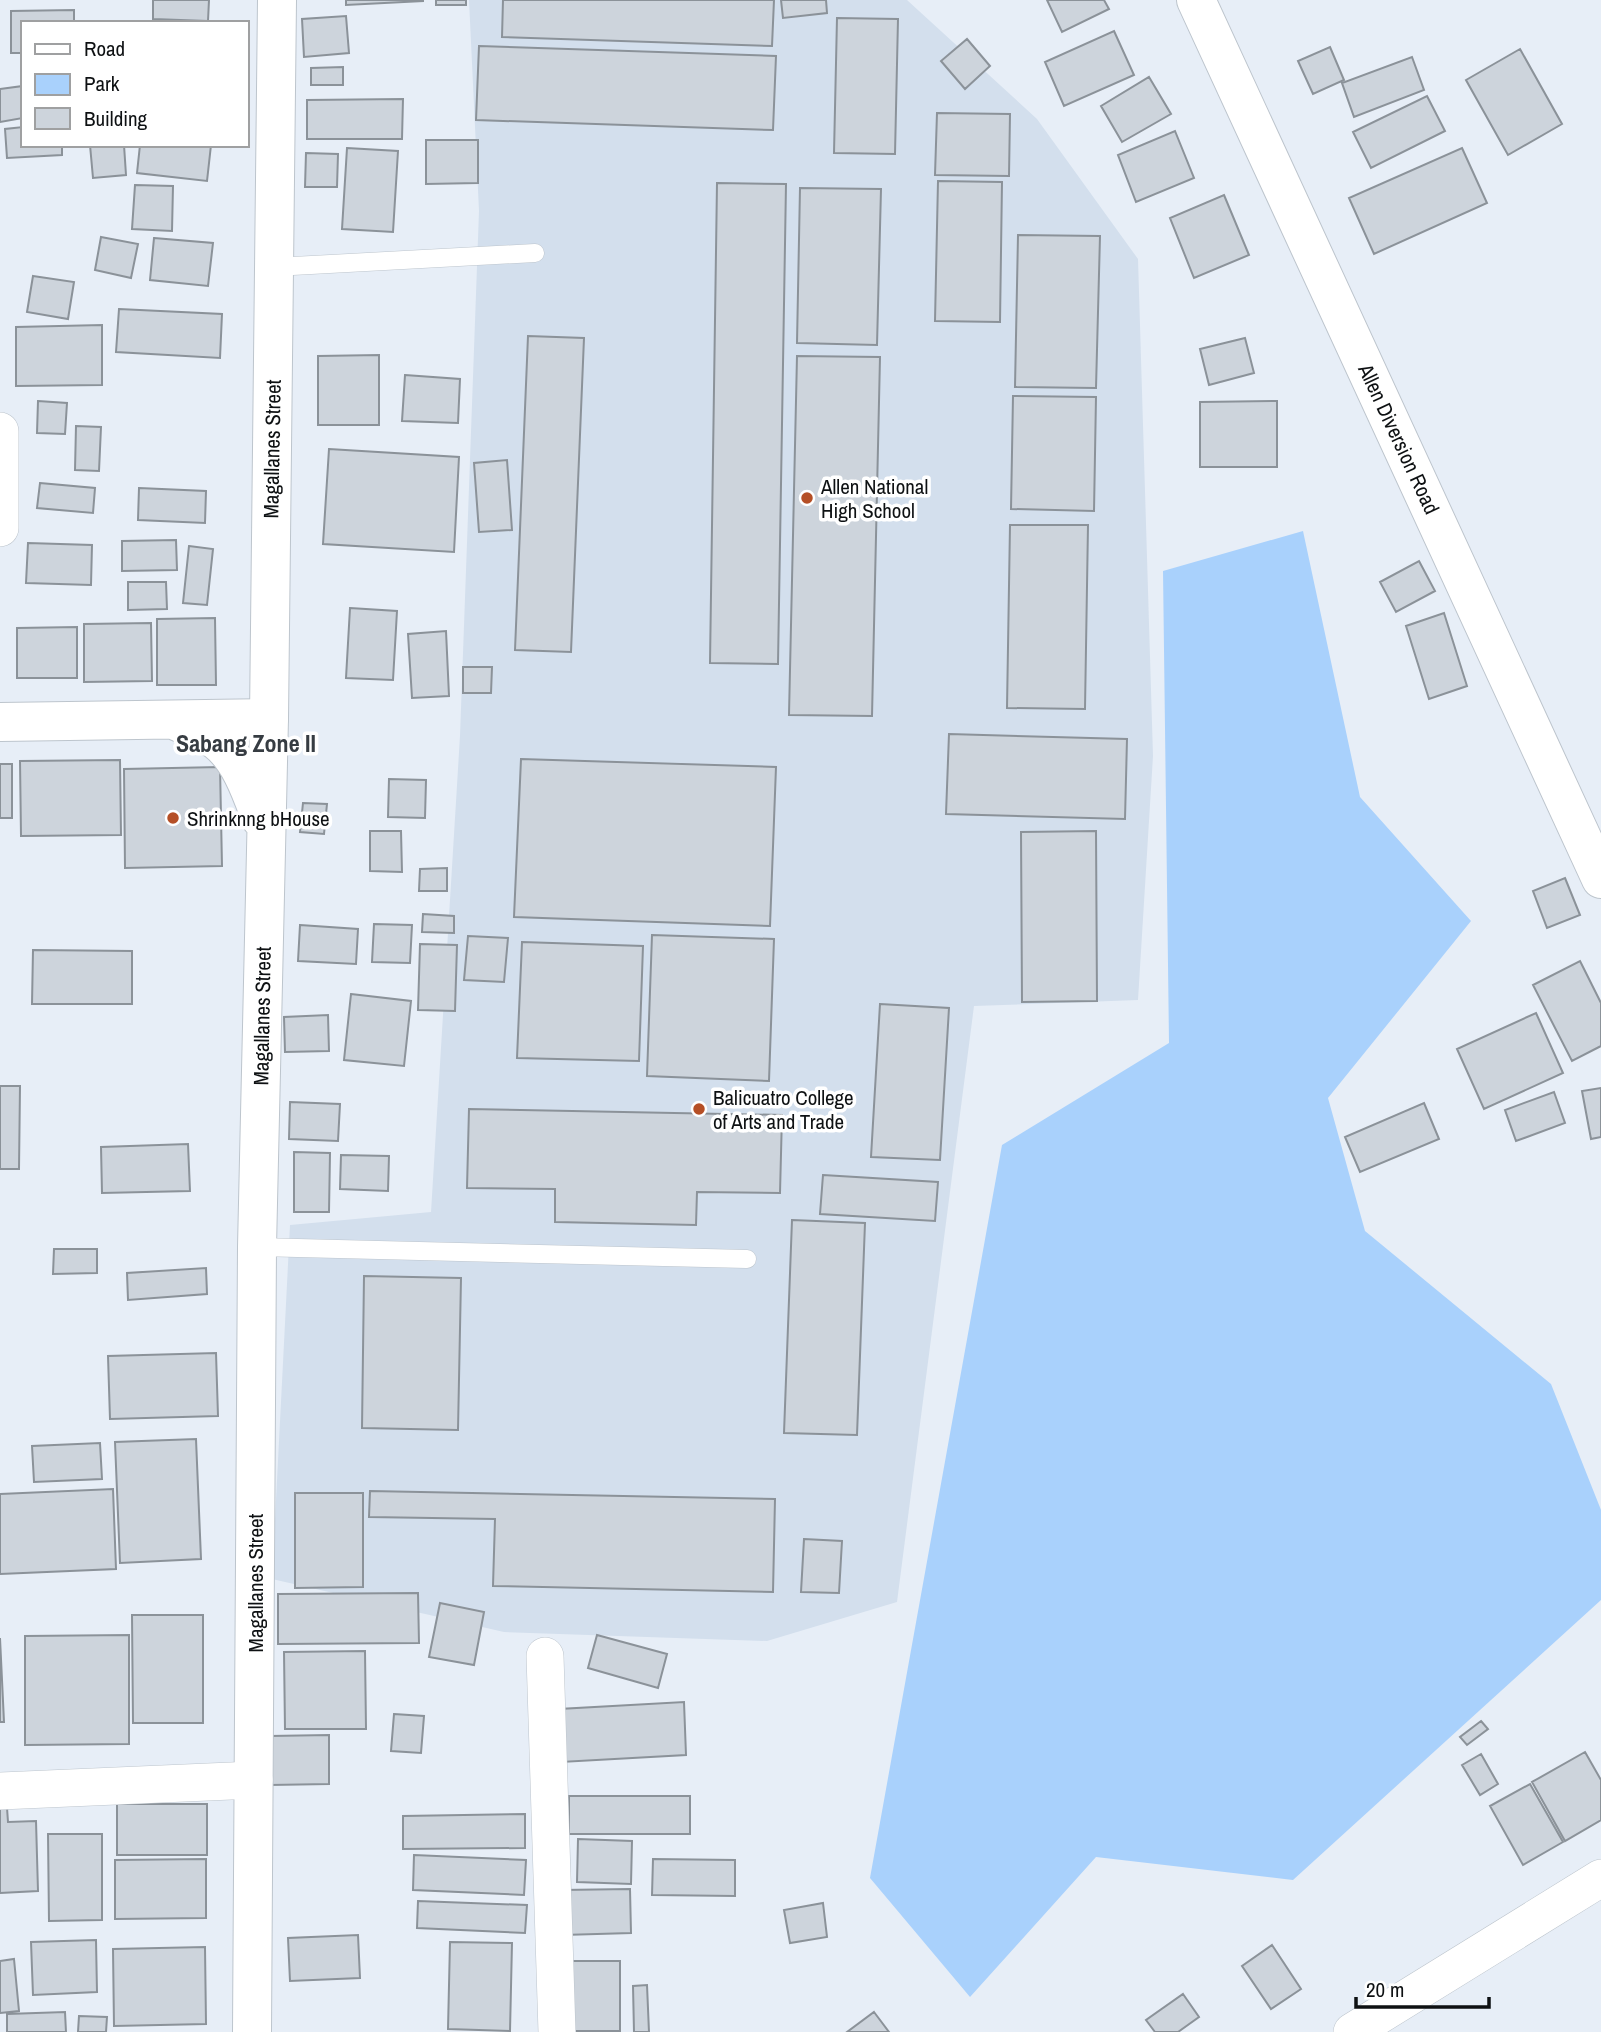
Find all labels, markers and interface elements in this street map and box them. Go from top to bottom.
legend [21,21,248,147]
text: Road [84,34,125,63]
text: Park [84,69,120,98]
text: Building [84,104,148,133]
street label: Allen Diversion Road [1351,358,1447,519]
street label: Magallanes Street [256,379,288,519]
place label: Allen National High School [820,472,928,525]
marker: Allen National High School [799,490,815,506]
district label: Sabang Zone II [176,727,316,759]
place label: Shrinknng bHouse [187,804,330,833]
marker: Shrinknng bHouse [165,810,181,826]
street label: Magallanes Street [246,946,278,1086]
place label: Balicuatro College of Arts and Trade [713,1083,854,1136]
marker: Balicuatro College of Arts and Trade [691,1101,707,1117]
street label: Magallanes Street [241,1513,270,1652]
scale bar [1356,1966,1489,2010]
text: 20 m [1366,1975,1404,2004]

